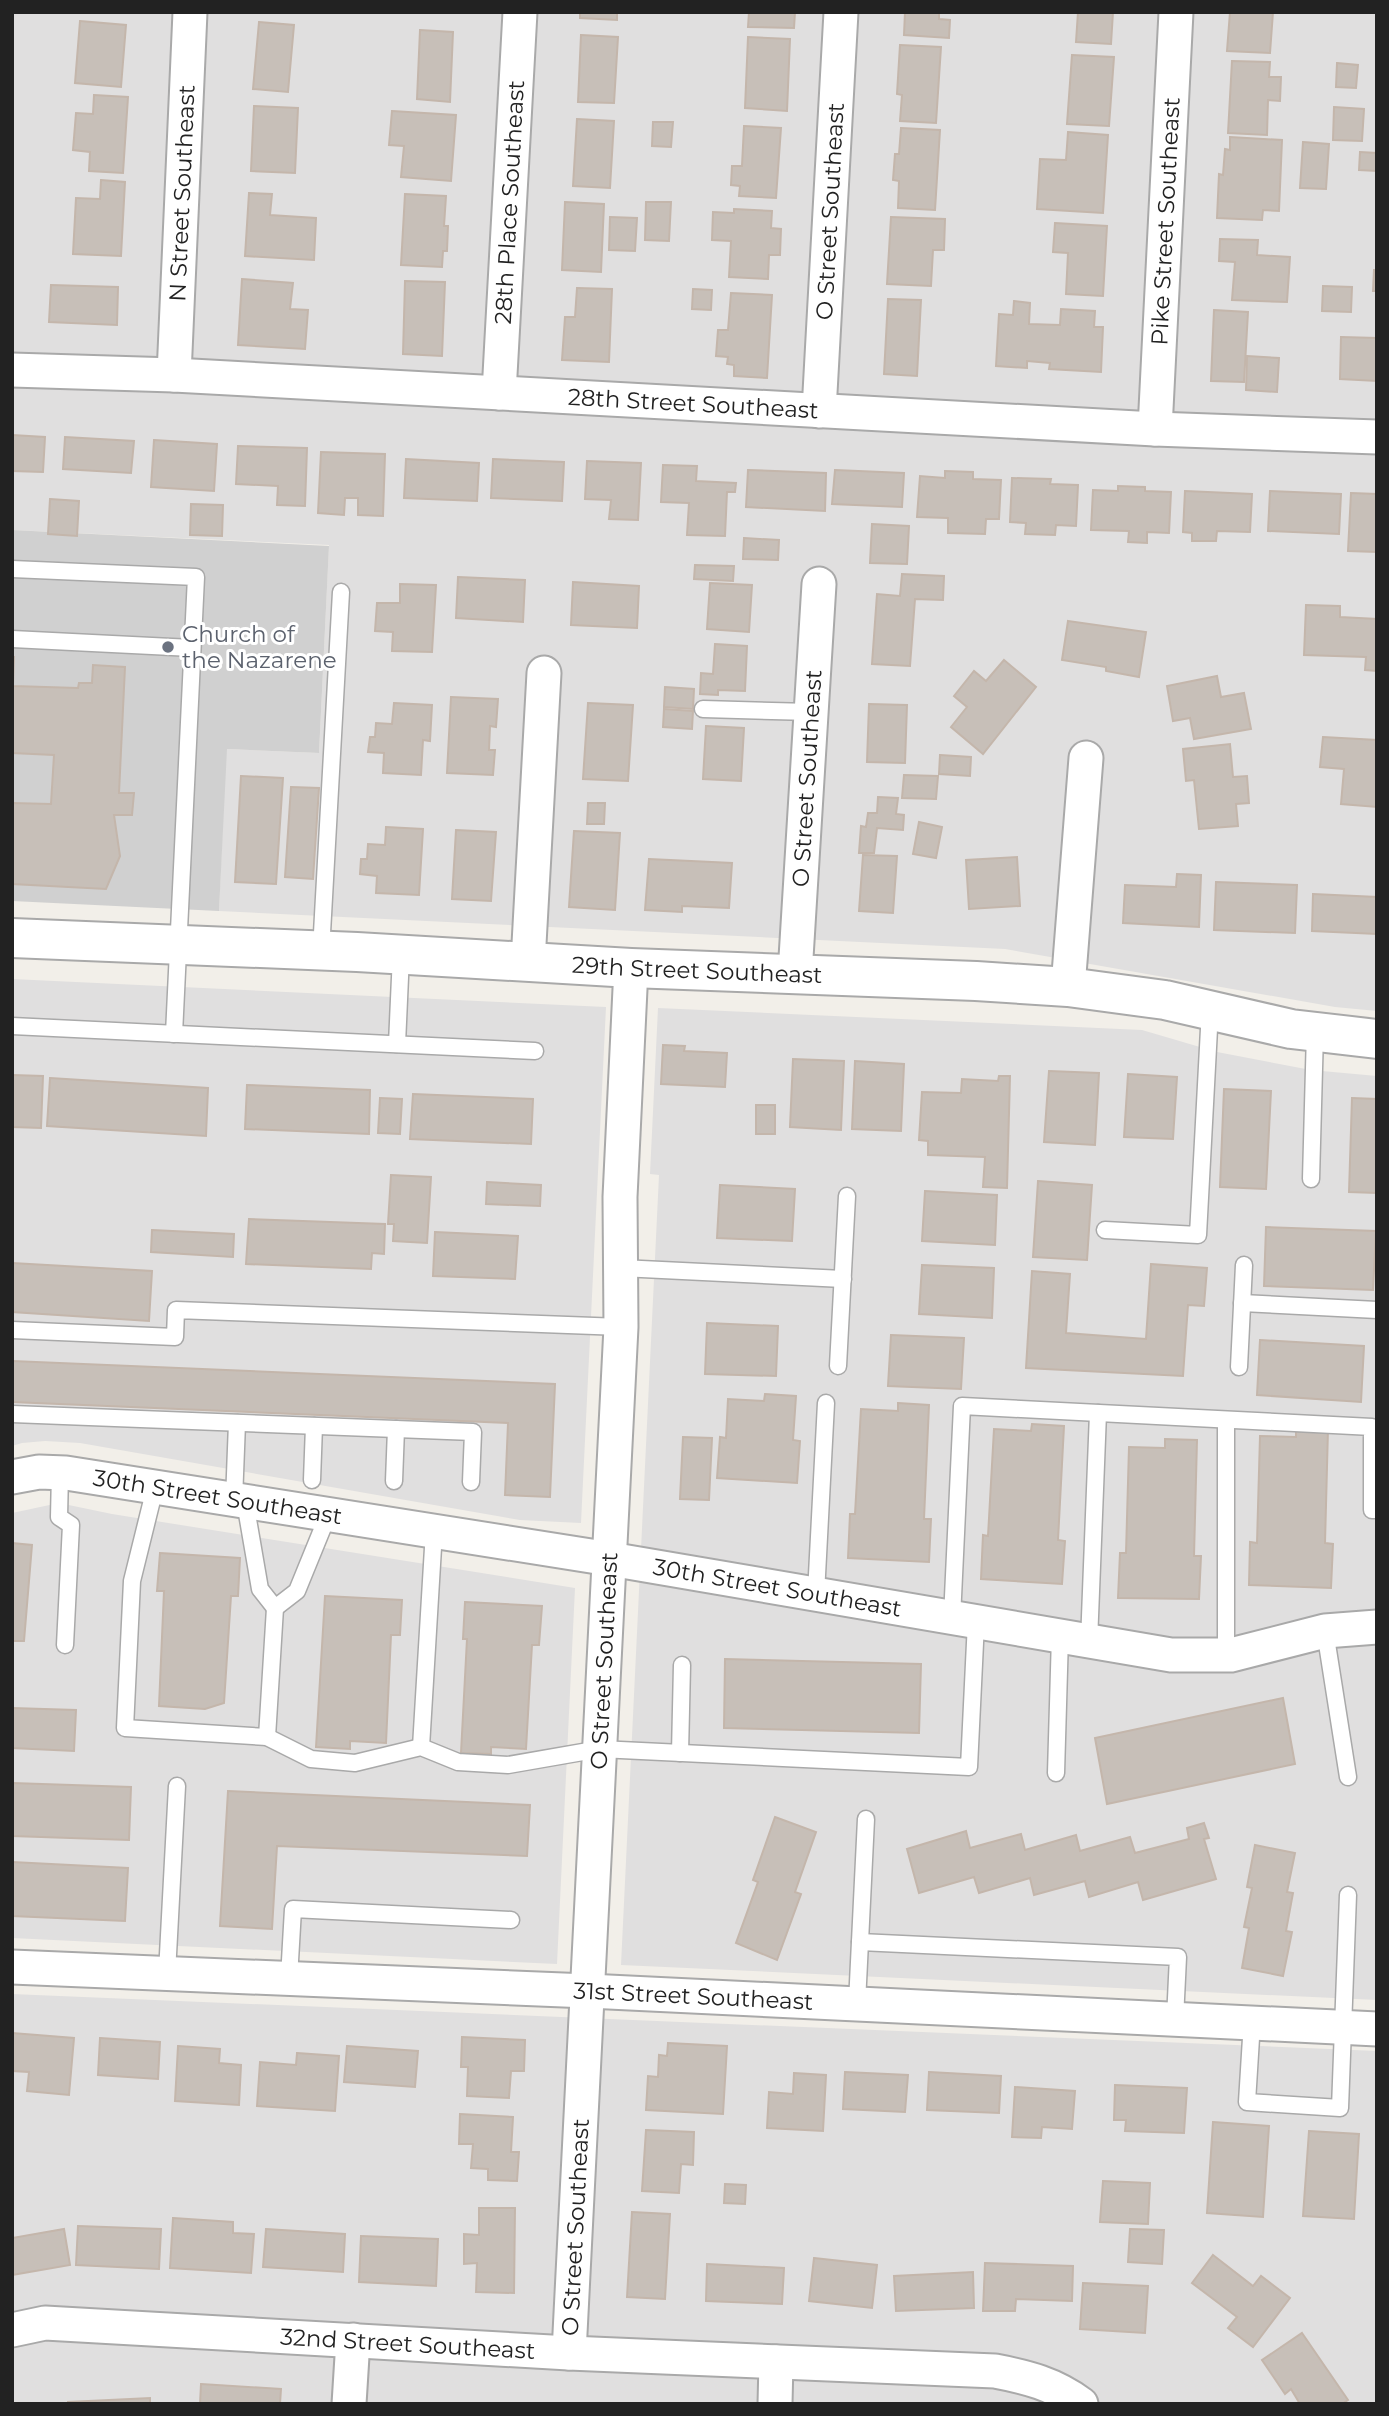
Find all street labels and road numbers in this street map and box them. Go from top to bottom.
street label: 28th Place Southeast [489,80,530,325]
street label: N Street Southeast [163,84,201,302]
street label: Pike Street Southeast [1145,97,1186,346]
street label: O Street Southeast [810,102,850,321]
street label: 28th Street Southeast [567,383,819,424]
street label: O Street Southeast [786,669,828,888]
street label: 29th Street Southeast [571,951,823,989]
street label: 30th Street Southeast [91,1463,344,1530]
street label: O Street Southeast [585,1551,624,1770]
street label: 30th Street Southeast [651,1553,904,1623]
street label: 31st Street Southeast [573,1976,814,2016]
street label: O Street Southeast [556,2118,595,2337]
street label: 32nd Street Southeast [279,2322,536,2365]

